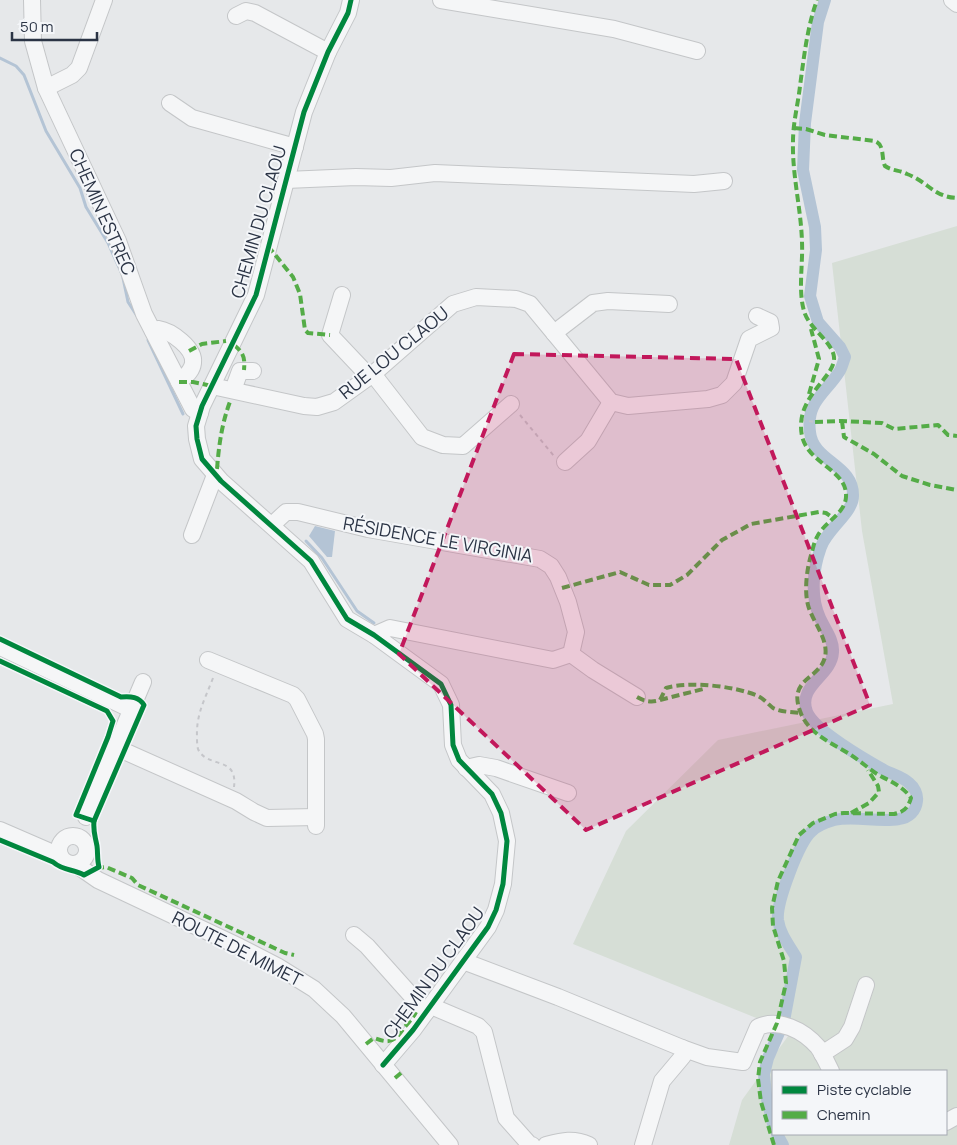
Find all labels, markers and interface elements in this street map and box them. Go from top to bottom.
scale bar [12,10,98,42]
text: 50 m [20,16,54,37]
street label: CHEMIN DU CLAOU [225,143,291,301]
street label: CHEMIN ESTREC [64,144,142,279]
street label: RUE LOU CLAOU [333,301,453,404]
street label: RÉSIDENCE LE VIRGINIA [341,511,535,568]
street label: CHEMIN DU CLAOU [377,902,489,1043]
street label: ROUTE DE MIMET [168,905,307,991]
legend [772,1070,947,1135]
text: Piste cyclable [817,1079,912,1100]
text: Chemin [817,1104,870,1125]

